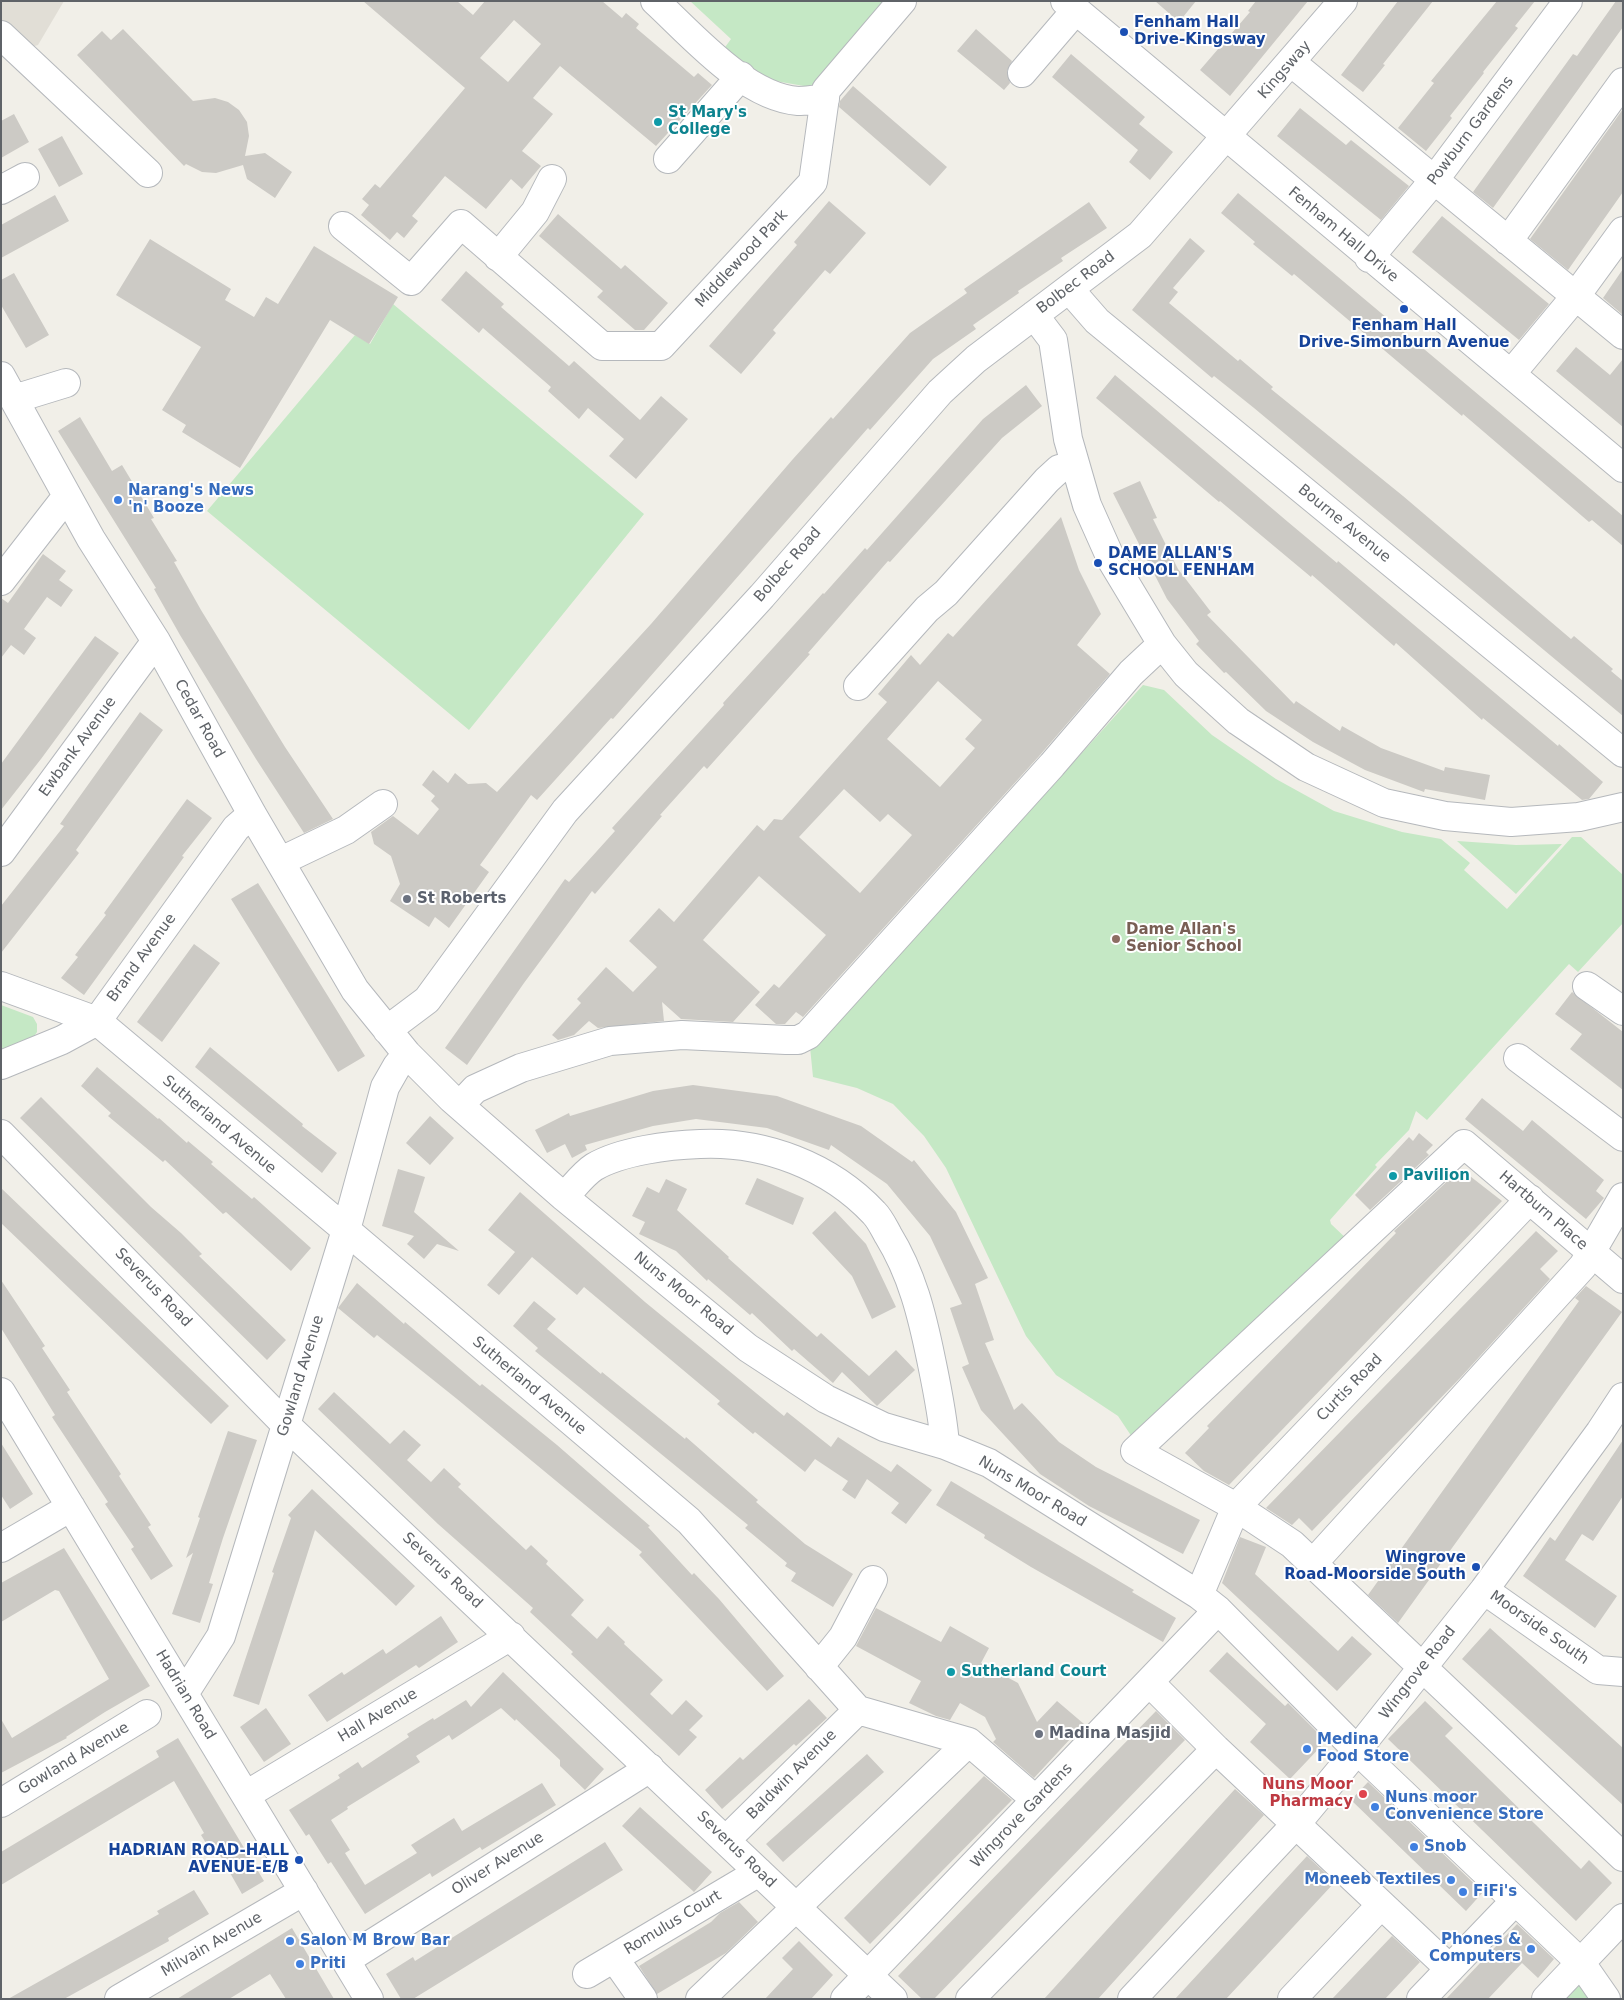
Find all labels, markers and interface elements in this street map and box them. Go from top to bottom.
place label: Fenham Hall Drive-Kingsway [1134,14,1266,49]
marker: Fenham Hall Drive-Kingsway [1118,26,1130,38]
street label: Kingsway [1255,37,1315,103]
street label: Powburn Gardens [1424,73,1518,189]
place label: St Mary's College [668,104,747,139]
marker: St Mary's College [652,116,664,128]
street label: Fenham Hall Drive [1284,184,1402,286]
street label: Middlewood Park [692,206,792,312]
street label: Bolbec Road [1033,248,1119,318]
marker: Fenham Hall Drive-Simonburn Avenue [1398,303,1410,315]
place label: Fenham Hall Drive-Simonburn Avenue [1299,317,1509,352]
street label: Bourne Avenue [1294,481,1394,567]
place label: Narang's News 'n' Booze [128,482,254,517]
marker: Narang's News 'n' Booze [112,494,124,506]
street label: Bolbec Road [751,524,825,606]
place label: DAME ALLAN'S SCHOOL FENHAM [1108,545,1255,580]
marker: DAME ALLAN'S SCHOOL FENHAM [1092,557,1104,569]
street label: Cedar Road [170,677,228,761]
street label: Ewbank Avenue [36,694,120,800]
place label: St Roberts [417,890,506,908]
marker: St Roberts [401,893,413,905]
street label: Brand Avenue [104,910,180,1006]
place label: Dame Allan's Senior School [1126,921,1242,956]
marker: Dame Allan's Senior School [1110,933,1122,945]
street label: Sutherland Avenue [159,1072,279,1178]
place label: Pavilion [1403,1167,1470,1185]
street label: Hartburn Place [1495,1168,1591,1254]
marker: Pavilion [1387,1170,1399,1182]
street label: Severus Road [111,1245,195,1331]
street label: Nuns Moor Road [630,1248,736,1340]
street label: Gowland Avenue [274,1313,328,1439]
street label: Sutherland Avenue [469,1333,589,1439]
street label: Curtis Road [1314,1351,1386,1425]
street label: Nuns Moor Road [975,1453,1089,1531]
street label: Severus Road [398,1529,486,1613]
place label: Wingrove Road-Moorside South [1284,1549,1466,1584]
marker: Wingrove Road-Moorside South [1470,1561,1482,1573]
street label: Moorside South [1486,1587,1592,1669]
street label: Wingrove Road [1376,1623,1460,1723]
street label: Hadrian Road [151,1647,219,1743]
place label: Sutherland Court [961,1663,1106,1681]
marker: Sutherland Court [945,1666,957,1678]
street label: Hall Avenue [335,1685,421,1747]
street label: Gowland Avenue [15,1719,133,1799]
place label: Madina Masjid [1049,1725,1171,1743]
street label: Baldwin Avenue [743,1726,841,1824]
marker: Madina Masjid [1033,1728,1045,1740]
place label: Medina Food Store [1317,1731,1409,1766]
marker: Medina Food Store [1301,1743,1313,1755]
street label: Wingrove Gardens [967,1760,1077,1872]
place label: Nuns Moor Pharmacy [1262,1776,1353,1811]
marker: Nuns Moor Pharmacy [1357,1788,1369,1800]
place label: Nuns moor Convenience Store [1385,1789,1544,1824]
marker: Nuns moor Convenience Store [1369,1801,1381,1813]
street label: Severus Road [693,1808,779,1892]
street label: Oliver Avenue [449,1829,547,1899]
place label: Snob [1424,1838,1467,1856]
marker: Snob [1408,1841,1420,1853]
place label: HADRIAN ROAD-HALL AVENUE-E/B [108,1842,289,1877]
marker: HADRIAN ROAD-HALL AVENUE-E/B [293,1854,305,1866]
place label: Moneeb Textiles [1304,1871,1441,1889]
marker: Moneeb Textiles [1445,1874,1457,1886]
place label: FiFi's [1473,1883,1517,1901]
marker: FiFi's [1457,1886,1469,1898]
street label: Romulus Court [621,1887,725,1959]
street label: Milvain Avenue [158,1909,266,1981]
place label: Phones & Computers [1429,1931,1521,1966]
place label: Salon M Brow Bar [300,1932,450,1950]
marker: Salon M Brow Bar [284,1935,296,1947]
marker: Phones & Computers [1525,1943,1537,1955]
place label: Priti [310,1955,346,1973]
marker: Priti [294,1958,306,1970]

